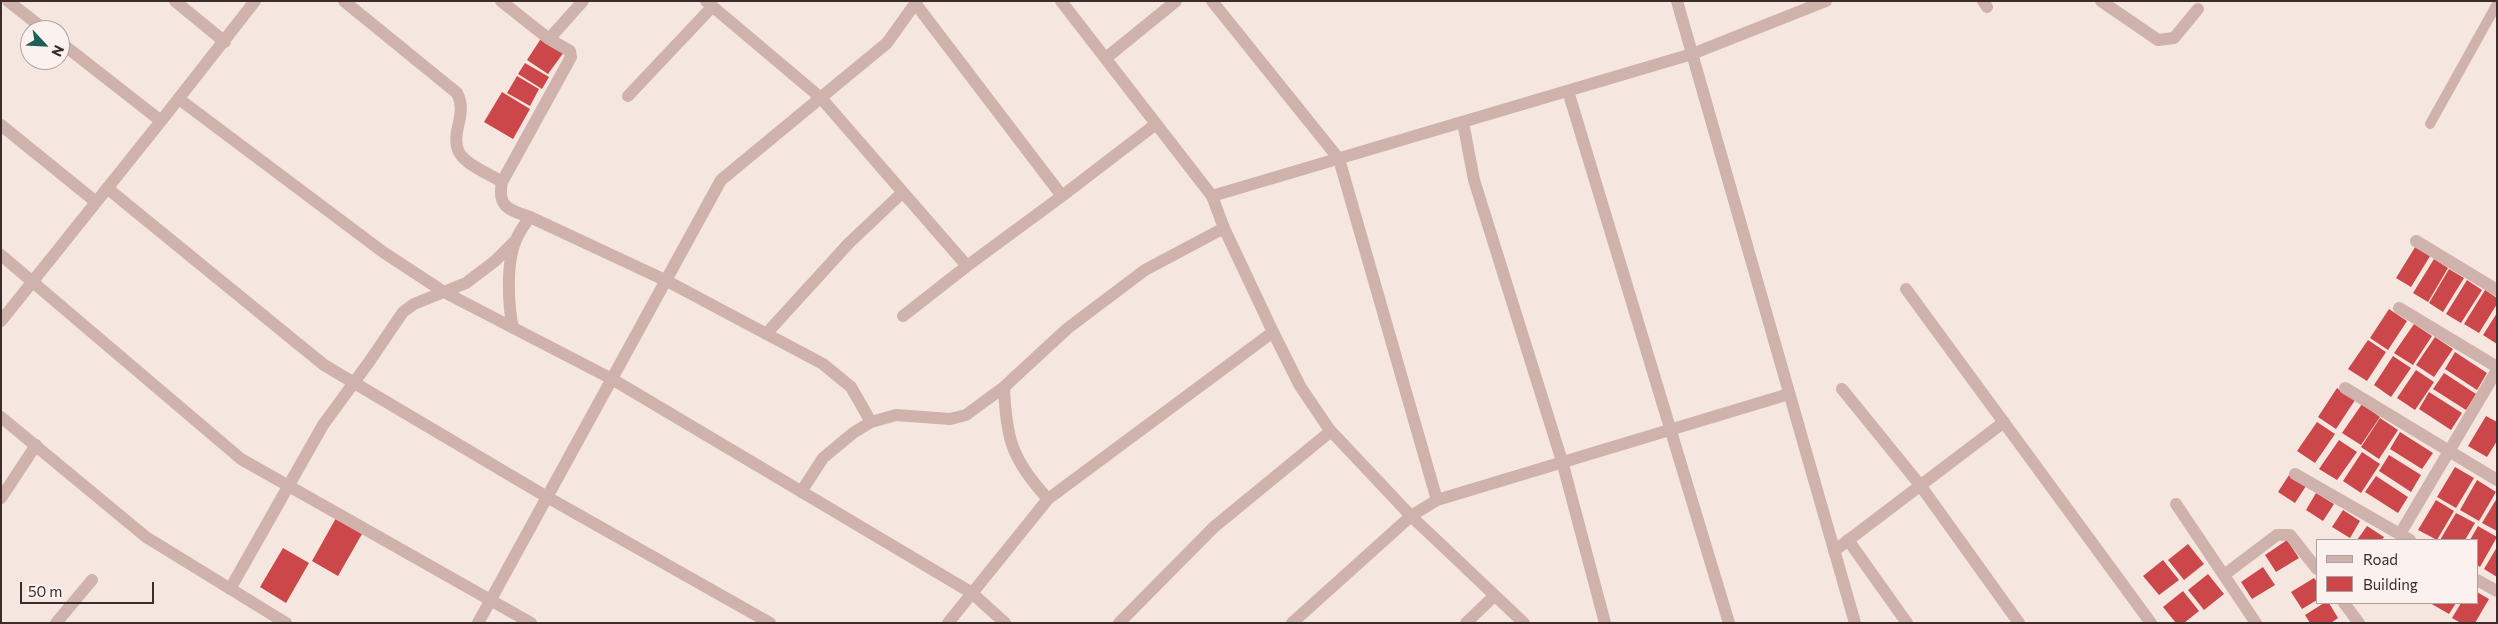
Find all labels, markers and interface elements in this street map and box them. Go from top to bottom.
north arrow [20,20,70,70]
text: N [48,43,68,59]
legend [2316,539,2478,604]
text: Road [2363,550,2398,568]
scale bar [22,572,156,604]
text: Building [2363,575,2418,593]
text: 50 m [28,582,62,600]

